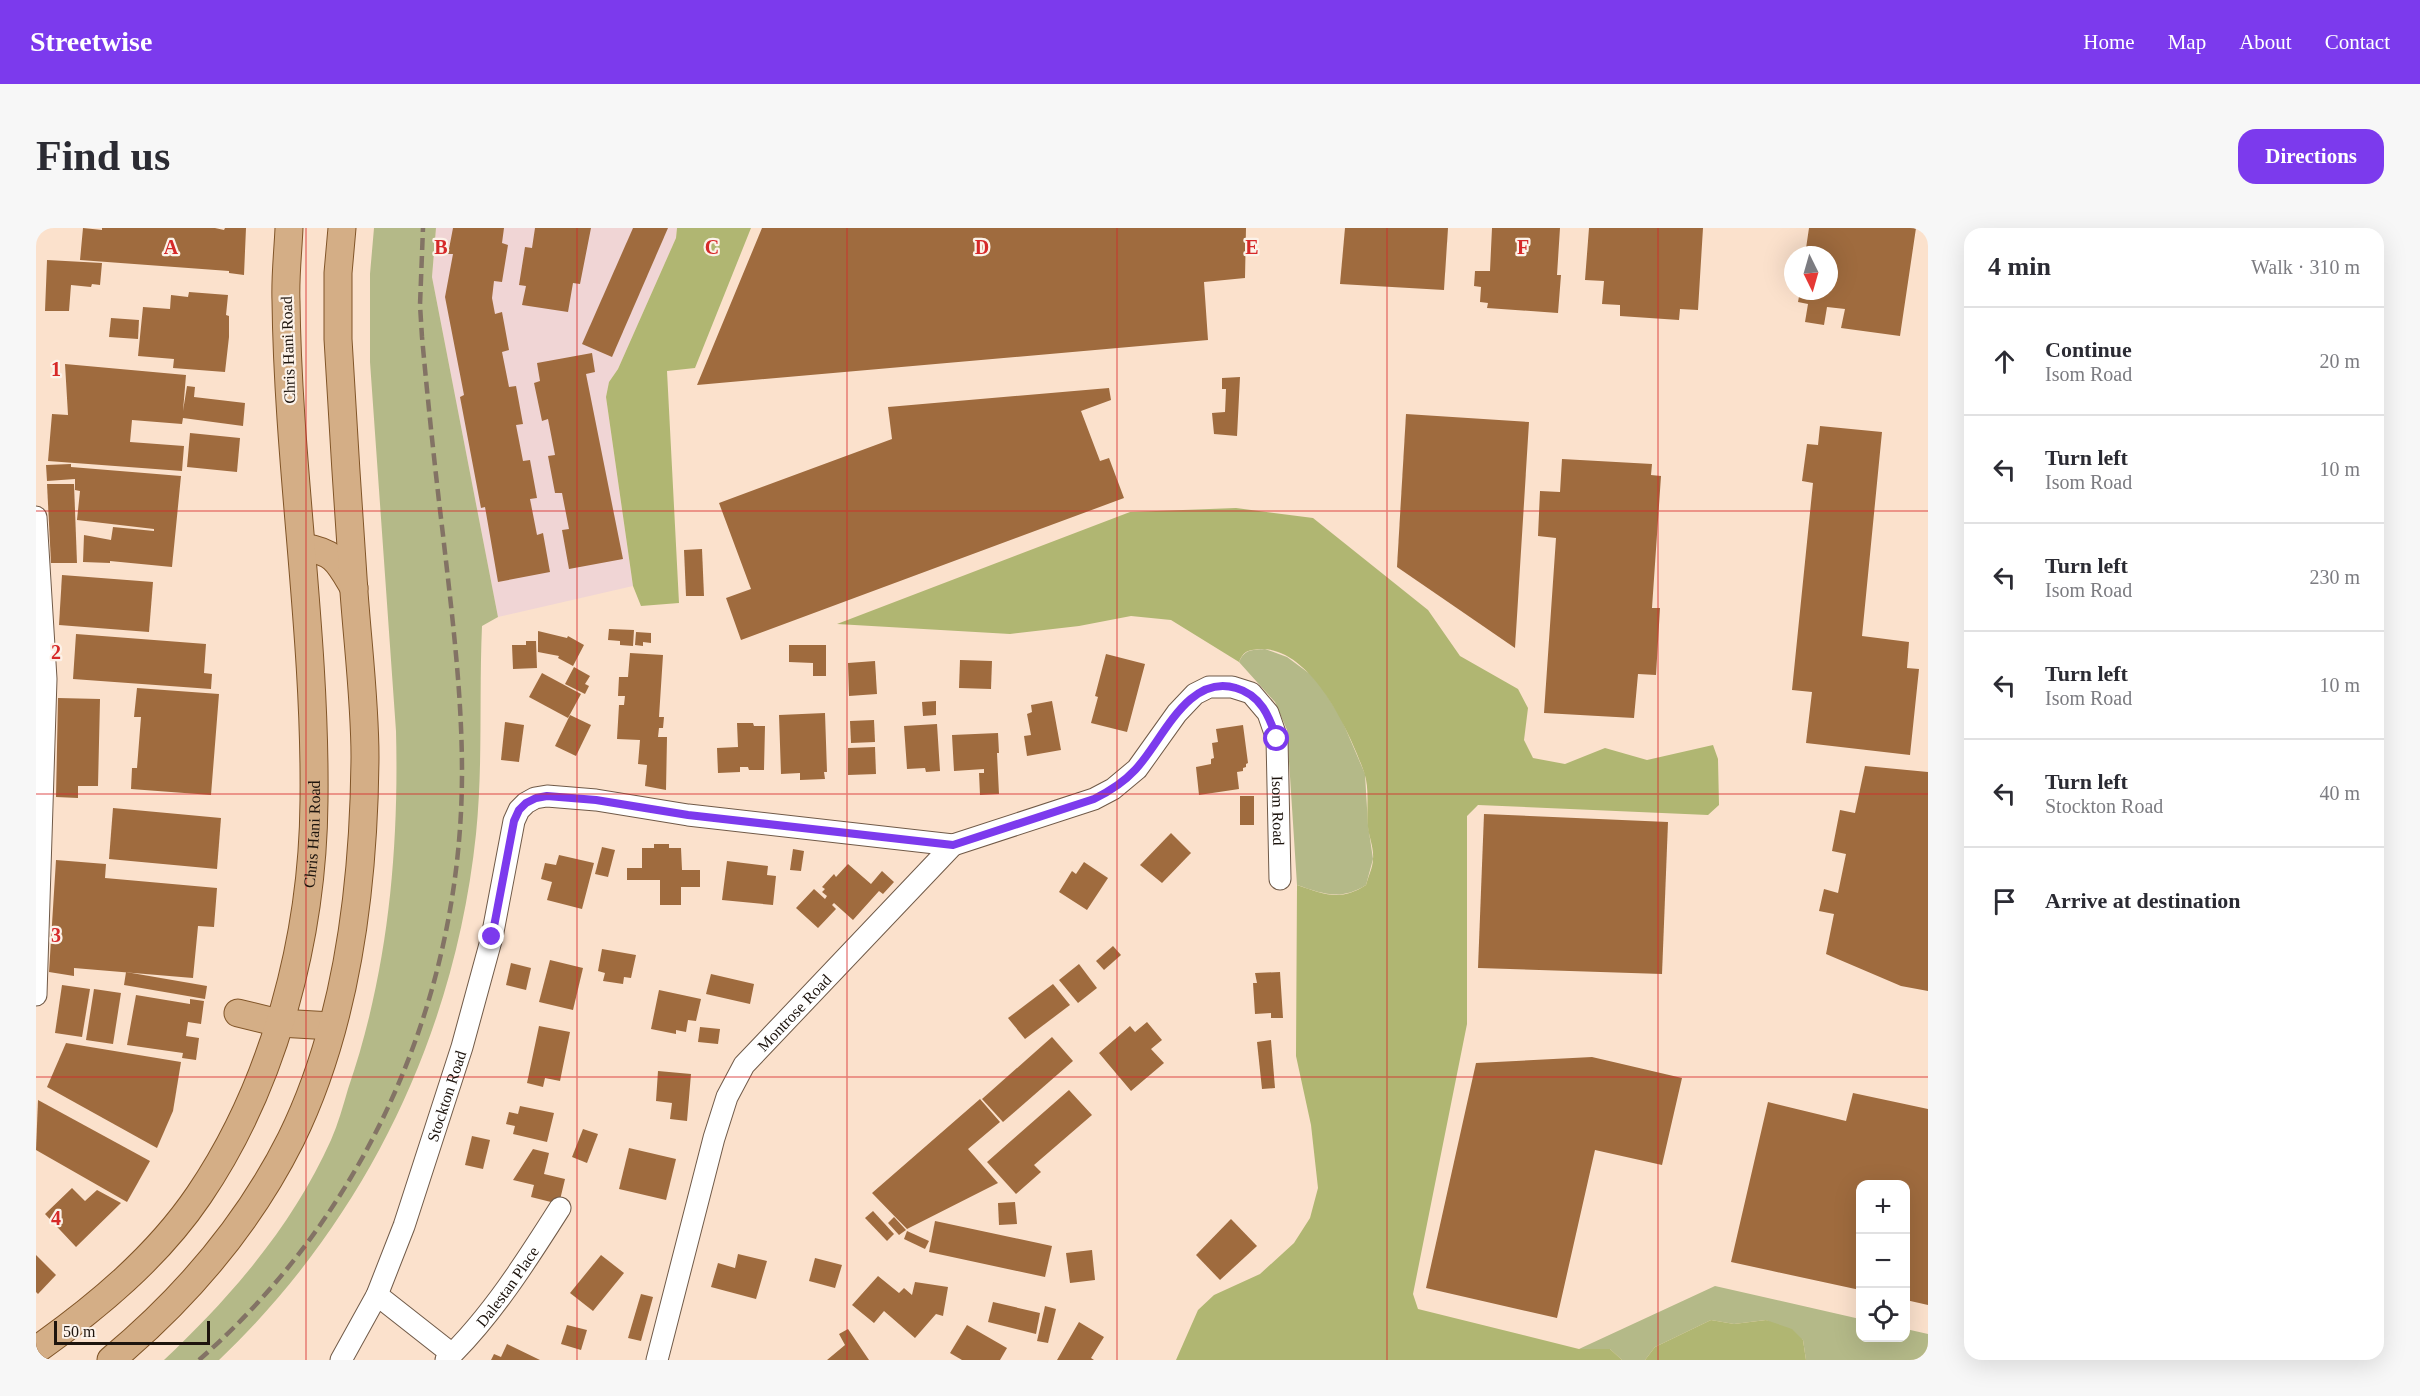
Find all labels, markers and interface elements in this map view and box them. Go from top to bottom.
text: Streetwise [30,26,152,57]
text: Home [2083,30,2135,54]
text: Map [2168,30,2206,54]
text: About [2239,30,2292,54]
text: Contact [2325,30,2390,54]
button: Directions [2238,129,2384,184]
text: Find us [36,133,170,179]
text: A [164,236,179,258]
text: B [434,236,448,258]
text: C [705,236,719,258]
text: D [975,236,989,258]
text: E [1245,236,1259,258]
text: F [1517,236,1529,258]
north arrow [1784,246,1838,300]
text: 4 min [1988,252,2051,281]
text: Walk · 310 m [2251,256,2360,278]
street label: Chris Hani Road [278,296,298,404]
text: Continue [2045,337,2132,362]
icon: ahead [1988,345,2021,378]
text: 20 m [2319,350,2360,372]
text: 1 [51,358,61,380]
text: Isom Road [2045,363,2132,385]
text: Turn left [2045,445,2128,470]
icon: left [1988,453,2021,486]
text: 10 m [2319,458,2360,480]
text: Isom Road [2045,471,2132,493]
text: Turn left [2045,553,2128,578]
icon: left [1988,561,2021,594]
text: 230 m [2309,566,2360,588]
text: Isom Road [2045,579,2132,601]
text: 2 [51,641,61,663]
text: Turn left [2045,661,2128,686]
icon: left [1988,669,2021,702]
text: 10 m [2319,674,2360,696]
text: Isom Road [2045,687,2132,709]
route start [1263,725,1289,751]
text: Turn left [2045,769,2128,794]
street label: Isom Road [1269,775,1288,846]
icon: left [1988,777,2021,810]
street label: Chris Hani Road [300,780,323,889]
text: 40 m [2319,782,2360,804]
text: Stockton Road [2045,795,2163,817]
icon: arrive [1988,885,2021,918]
text: Arrive at destination [2045,888,2241,913]
route end [478,923,504,949]
text: 3 [51,924,61,946]
street label: Montrose Road [754,971,834,1054]
street label: Stockton Road [423,1048,469,1144]
map controls [1856,1180,1910,1342]
button: + [1856,1180,1910,1234]
text: 4 [51,1207,61,1229]
button: − [1856,1234,1910,1288]
street label: Dalestan Place [472,1243,542,1330]
button: locate [1856,1288,1910,1342]
scale bar [54,1318,210,1346]
text: 50 m [63,1323,95,1340]

